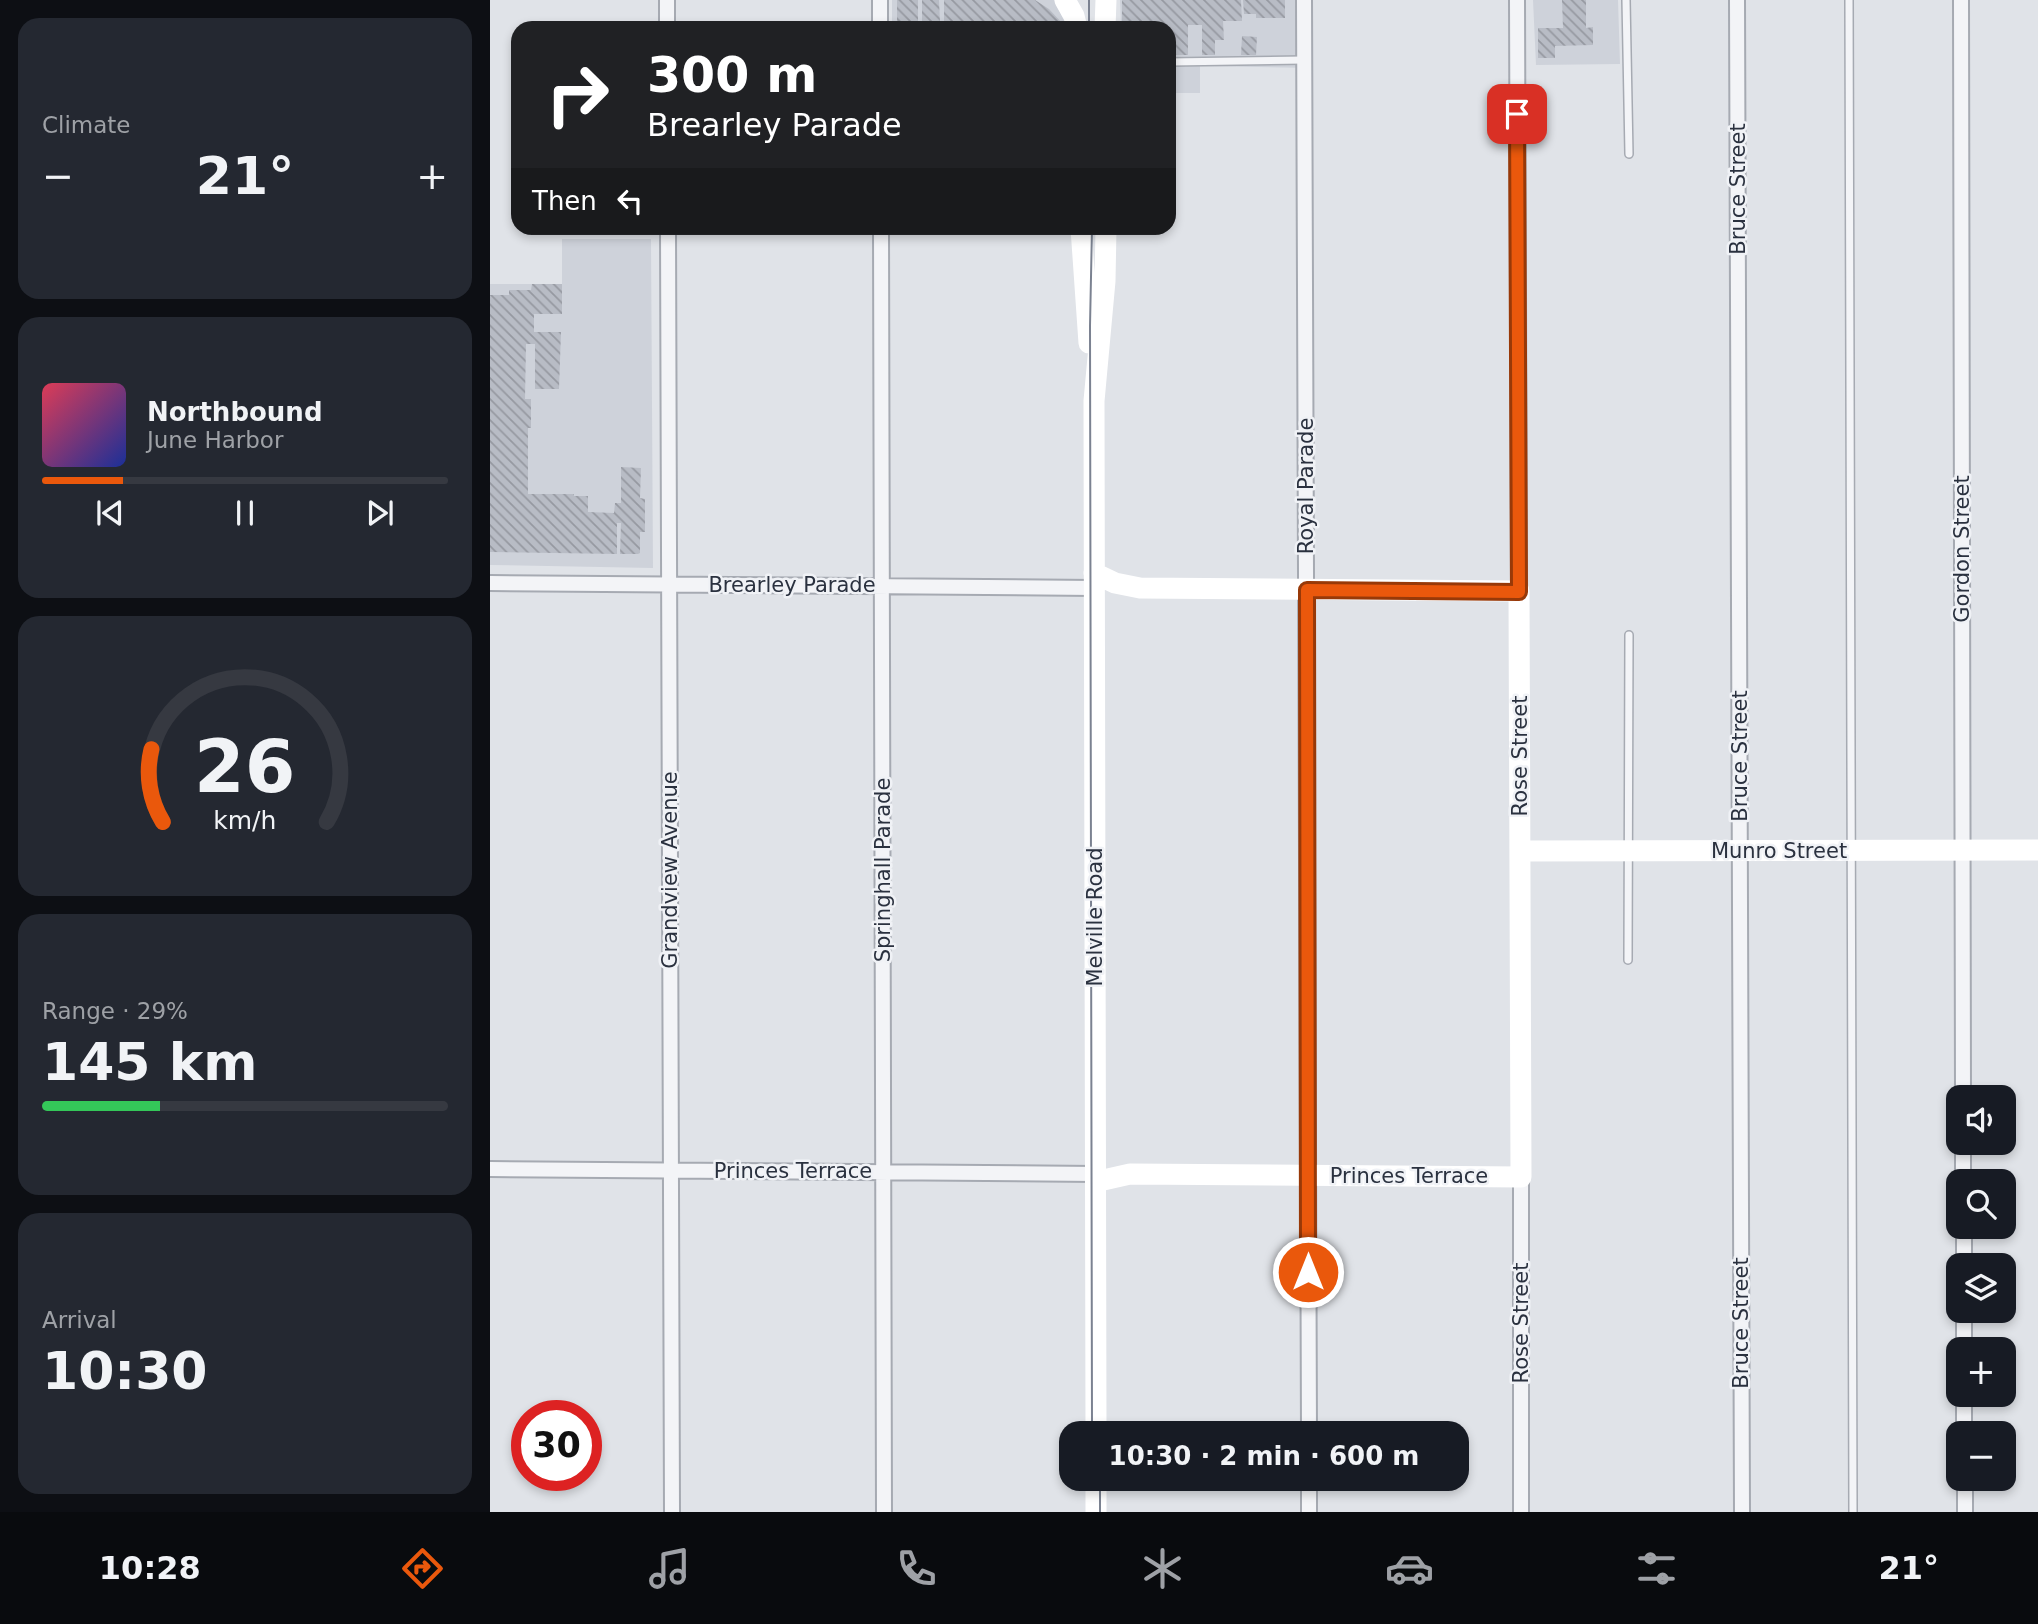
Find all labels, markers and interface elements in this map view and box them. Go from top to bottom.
text: 300 m [647,47,817,104]
icon: right [532,49,623,140]
pin [1487,84,1547,144]
icon: arrive [1498,95,1536,133]
text: Brearley Parade [647,106,902,144]
text: Climate [42,112,131,138]
street label: Bruce Street [1726,123,1750,255]
text: 21° [196,146,294,206]
text: − [42,154,74,198]
text: + [416,154,448,198]
icon: left [611,182,649,220]
text: Then [532,186,597,216]
text: Northbound [147,397,323,427]
street label: Royal Parade [1294,418,1318,554]
text: June Harbor [147,427,283,453]
street label: Gordon Street [1950,475,1974,623]
icon: previous [91,494,129,532]
icon: pause [226,494,264,532]
icon: next [361,494,399,532]
street label: Brearley Parade [708,573,876,597]
street label: Bruce Street [1728,690,1752,822]
street label: Rose Street [1508,696,1532,816]
text: 26 [194,724,296,809]
street label: Grandview Avenue [658,771,682,969]
street label: Springhall Parade [871,778,895,962]
text: km/h [213,806,277,835]
street label: Munro Street [1711,839,1847,863]
street label: Melville Road [1083,847,1107,987]
text: Range · 29% [42,998,188,1024]
text: 145 km [42,1032,257,1092]
map controls [1946,1085,2016,1491]
button: sound [1946,1085,2016,1155]
street label: Princes Terrace [714,1159,872,1183]
street label: Princes Terrace [1330,1164,1488,1188]
button: search [1946,1169,2016,1239]
position arrow [1271,1235,1345,1309]
button: layers [1946,1253,2016,1323]
street label: Bruce Street [1729,1257,1753,1389]
street label: Rose Street [1509,1263,1533,1383]
text: Arrival [42,1307,117,1333]
button: + [1946,1337,2016,1407]
text: 10:30 [42,1341,208,1401]
speed limit sign: 30 [511,1400,602,1491]
button: − [1946,1421,2016,1491]
text: 10:30 · 2 min · 600 m [1109,1441,1419,1471]
icon: directions [398,1544,447,1593]
icon: music [645,1544,694,1593]
icon: phone [892,1544,941,1593]
icon: climate [1138,1544,1187,1593]
icon: car [1385,1544,1434,1593]
icon: filters [1632,1544,1681,1593]
text: 10:28 [99,1549,201,1587]
text: 21° [1879,1549,1939,1587]

